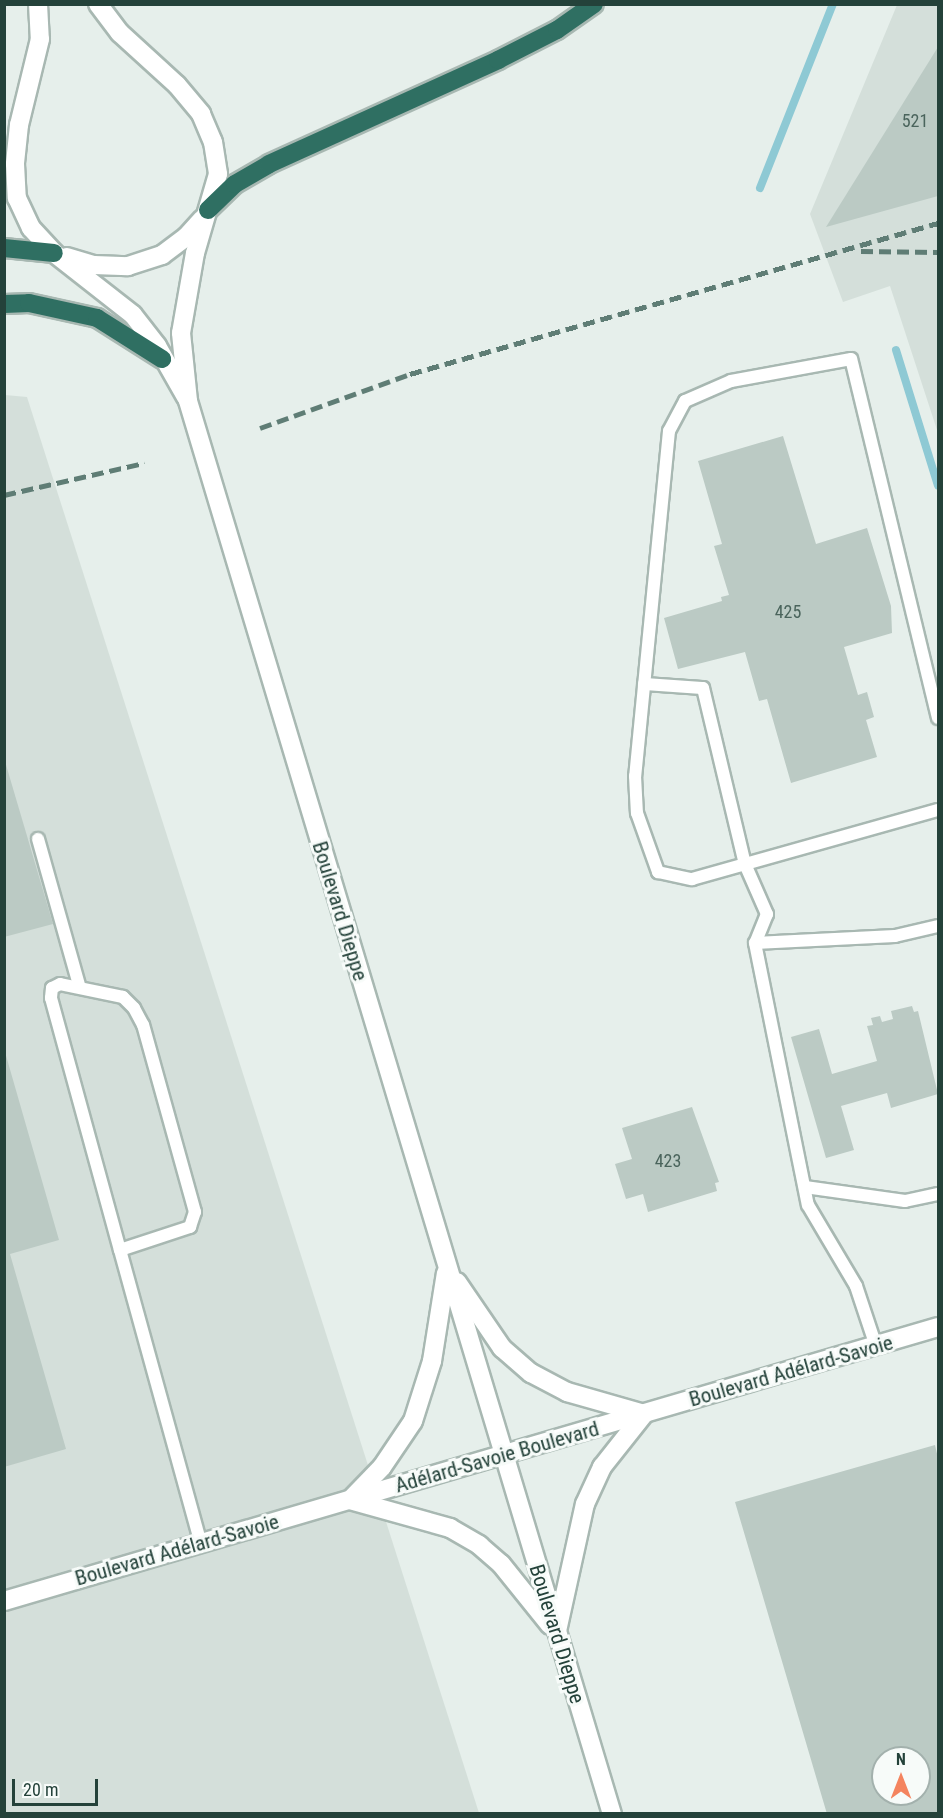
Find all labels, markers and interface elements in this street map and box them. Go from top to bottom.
house number: 521 [902,110,928,132]
house number: 425 [775,601,801,623]
street label: Boulevard Dieppe [307,838,373,984]
house number: 423 [655,1150,681,1172]
street label: Boulevard Adélard-Savoie [686,1330,896,1412]
street label: Adélard-Savoie Boulevard [392,1416,602,1498]
street label: Boulevard Adélard-Savoie [72,1509,282,1591]
street label: Boulevard Dieppe [524,1561,590,1707]
north arrow [871,1746,931,1806]
text: N [896,1750,906,1769]
scale bar [15,1767,100,1805]
text: 20 m [23,1779,58,1800]

